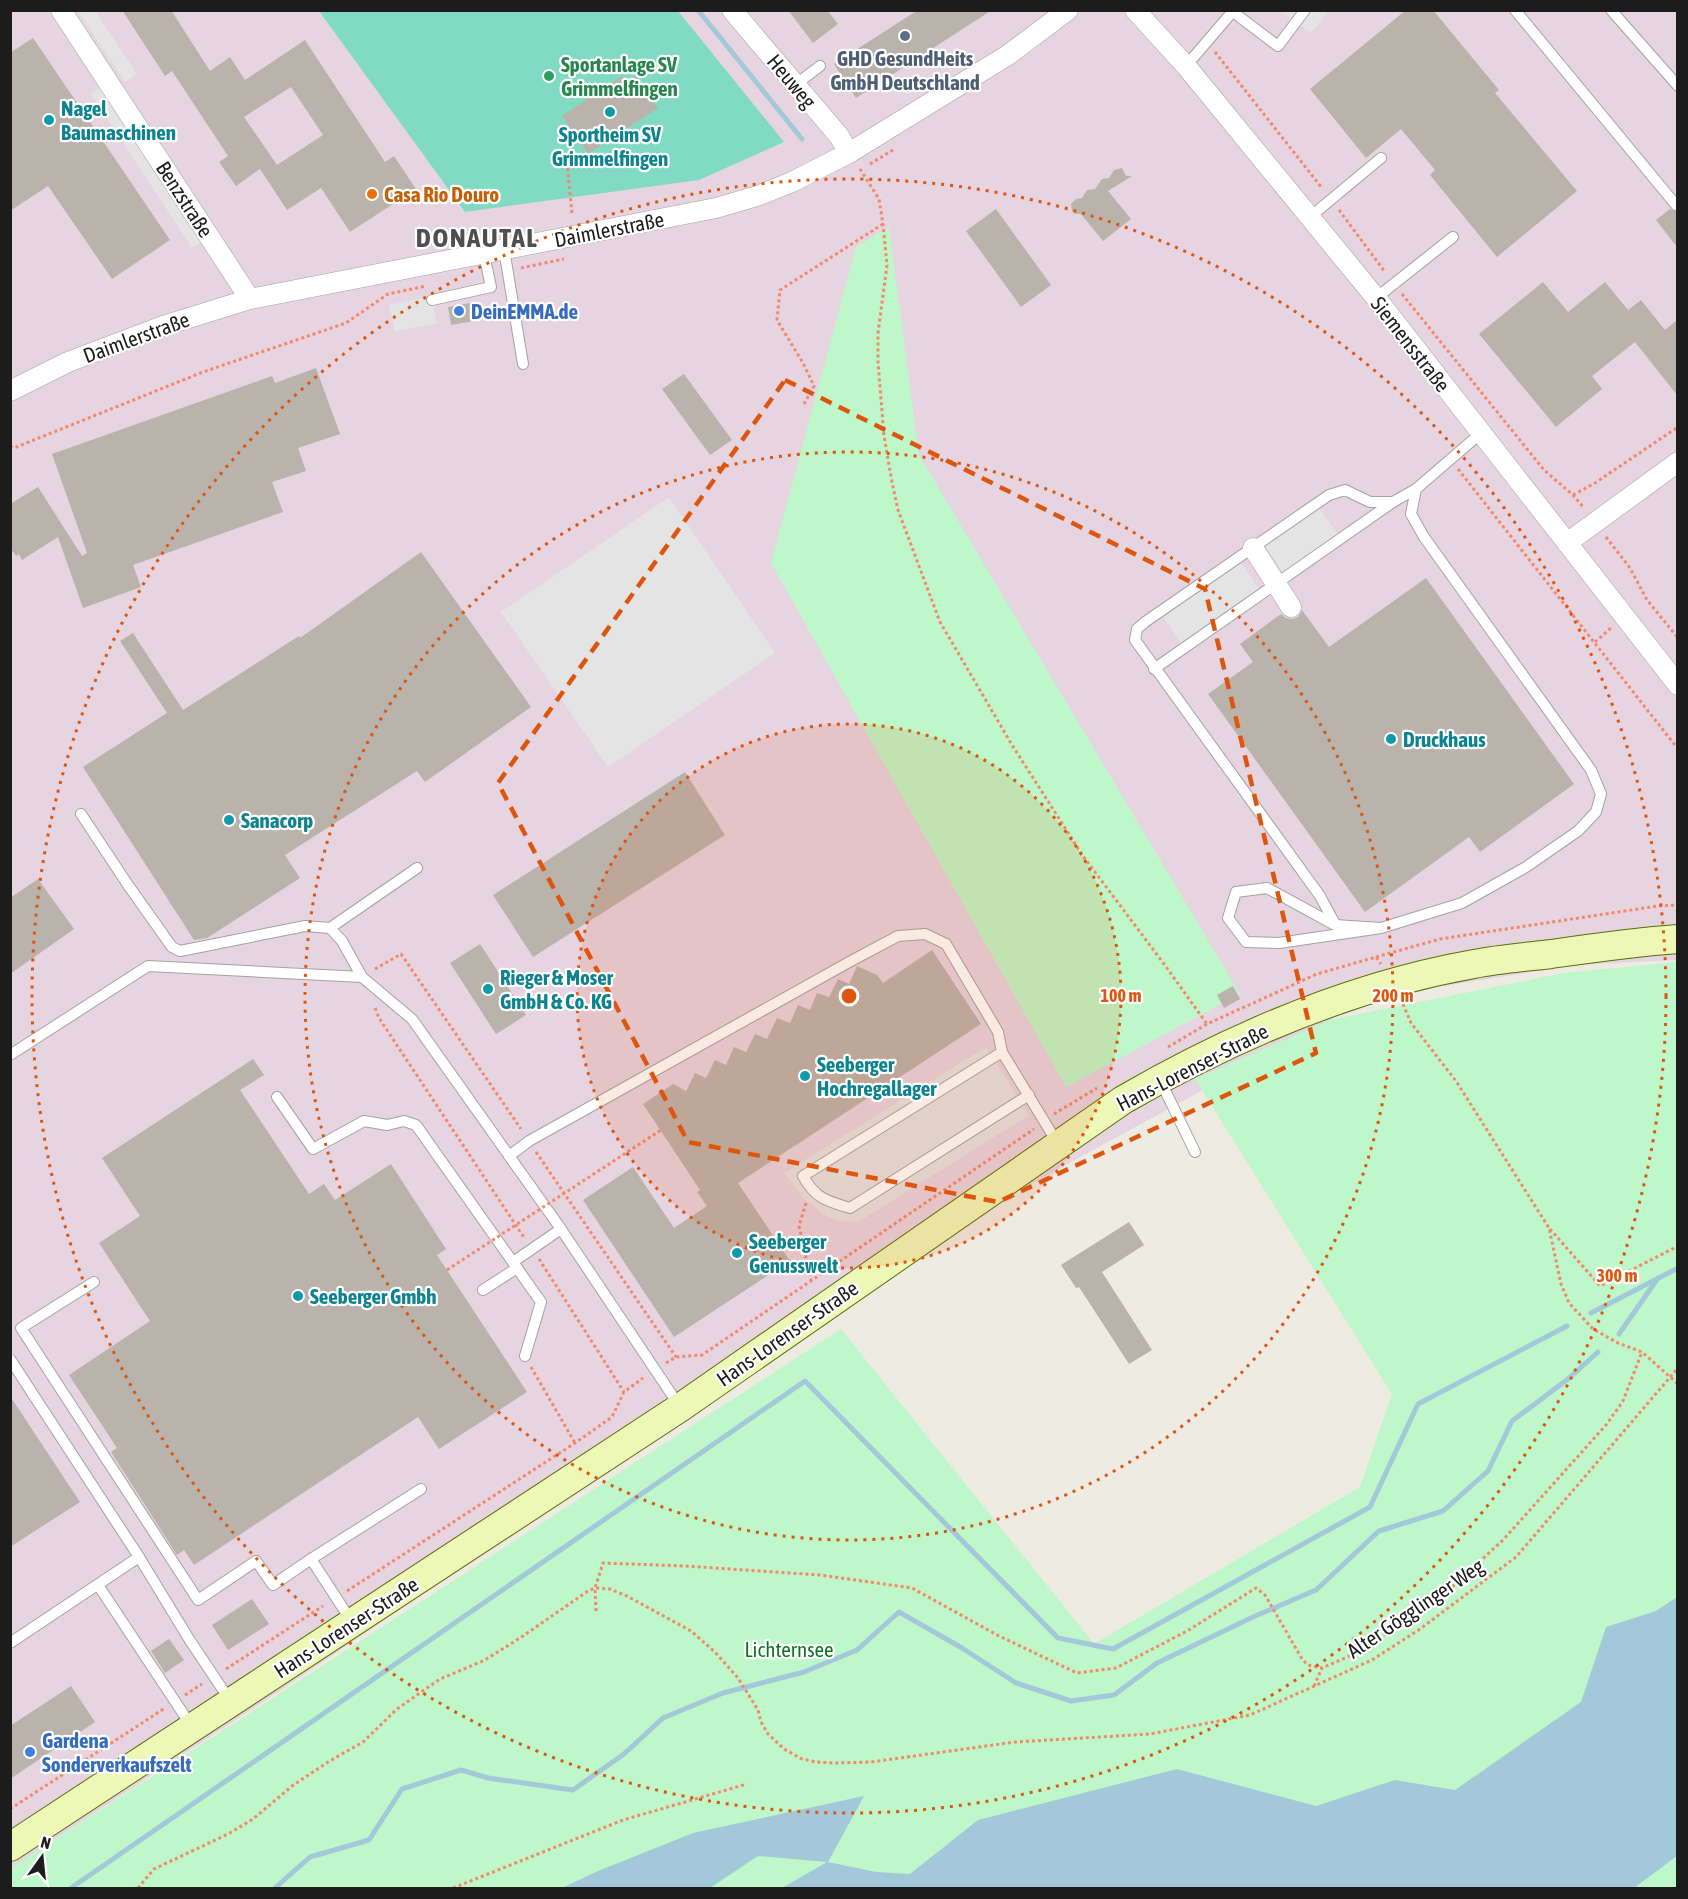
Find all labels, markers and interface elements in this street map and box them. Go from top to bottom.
marker: GHD GesundHeits GmbH Deutschland [898,29,912,43]
place label: GHD GesundHeits GmbH Deutschland [830,46,980,94]
street label: Heuweg [763,49,821,113]
place label: Sportanlage SV Grimmelfingen [561,52,678,100]
marker: Sportanlage SV Grimmelfingen [542,69,556,83]
place label: Nagel Baumaschinen [61,96,176,144]
marker: Sportheim SV Grimmelfingen [603,105,617,119]
marker: Nagel Baumaschinen [42,113,56,127]
place label: Sportheim SV Grimmelfingen [552,122,668,170]
street label: Benzstraße [152,157,218,241]
place label: Casa Rio Douro [384,182,499,206]
marker: Casa Rio Douro [365,187,379,201]
street label: Daimlerstraße [552,207,666,251]
district label: DONAUTAL [416,222,538,253]
street label: Siemensstraße [1366,292,1456,396]
place label: DeinEMMA.de [471,299,578,323]
marker: DeinEMMA.de [452,304,466,318]
street label: Daimlerstraße [80,307,192,367]
place label: Druckhaus [1403,727,1486,751]
marker: Druckhaus [1384,732,1398,746]
place label: Sanacorp [241,808,313,832]
marker: Sanacorp [222,813,236,827]
place label: Rieger & Moser GmbH & Co. KG [500,965,614,1013]
marker: Rieger & Moser GmbH & Co. KG [481,982,495,996]
text: 100 m [1101,985,1141,1006]
text: 200 m [1373,985,1413,1006]
centre of rings [839,986,859,1006]
street label: Hans-Lorenser-Straße [1112,1018,1272,1116]
place label: Seeberger Hochregallager [817,1052,937,1100]
marker: Seeberger Hochregallager [798,1069,812,1083]
place label: Seeberger Genusswelt [749,1229,838,1277]
marker: Seeberger Genusswelt [730,1246,744,1260]
text: 300 m [1597,1265,1637,1286]
street label: Hans-Lorenser-Straße [712,1275,862,1391]
place label: Seeberger Gmbh [310,1284,436,1308]
marker: Seeberger Gmbh [291,1289,305,1303]
street label: Alter Gögglinger Weg [1342,1553,1488,1663]
street label: Hans-Lorenser-Straße [269,1571,423,1683]
park label: Lichternsee [744,1637,834,1661]
place label: Gardena Sonderverkaufszelt [42,1728,192,1776]
marker: Gardena Sonderverkaufszelt [23,1745,37,1759]
north arrow [12,1827,72,1887]
text: N [39,1833,53,1852]

